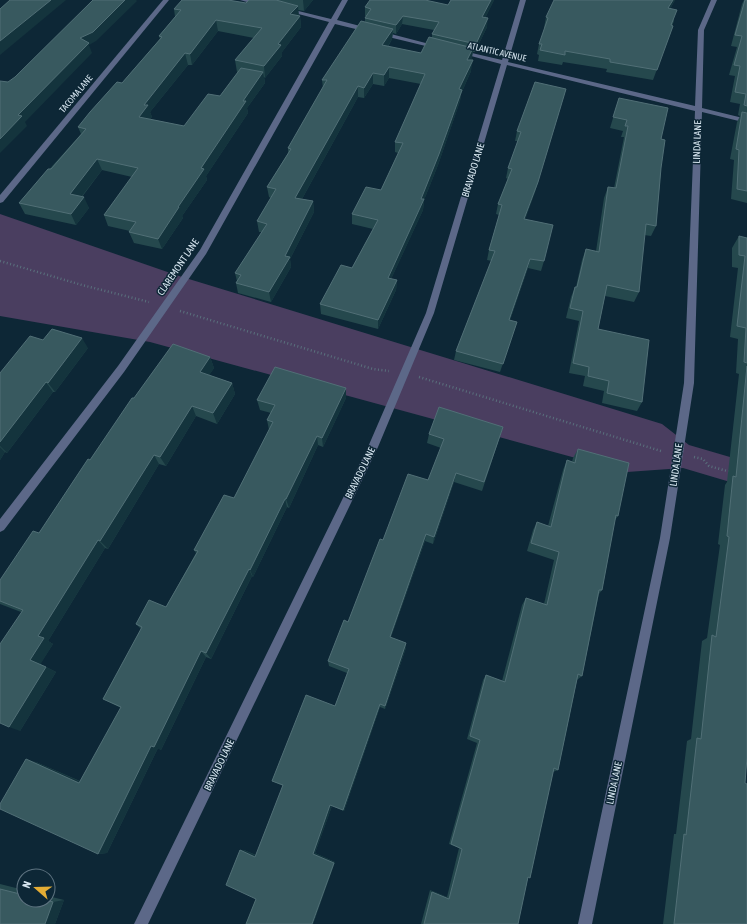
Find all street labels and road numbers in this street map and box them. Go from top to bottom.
street label: ATLANTIC AVENUE [467,40,527,64]
street label: TACOMA LANE [57,73,95,115]
street label: LINDA LANE [691,120,703,164]
street label: BRAVADO LANE [460,141,487,198]
street label: CLAREMONT LANE [155,236,201,297]
street label: LINDA LANE [668,442,685,487]
street label: BRAVADO LANE [343,445,377,500]
street label: BRAVADO LANE [202,737,236,792]
street label: LINDA LANE [604,760,624,805]

